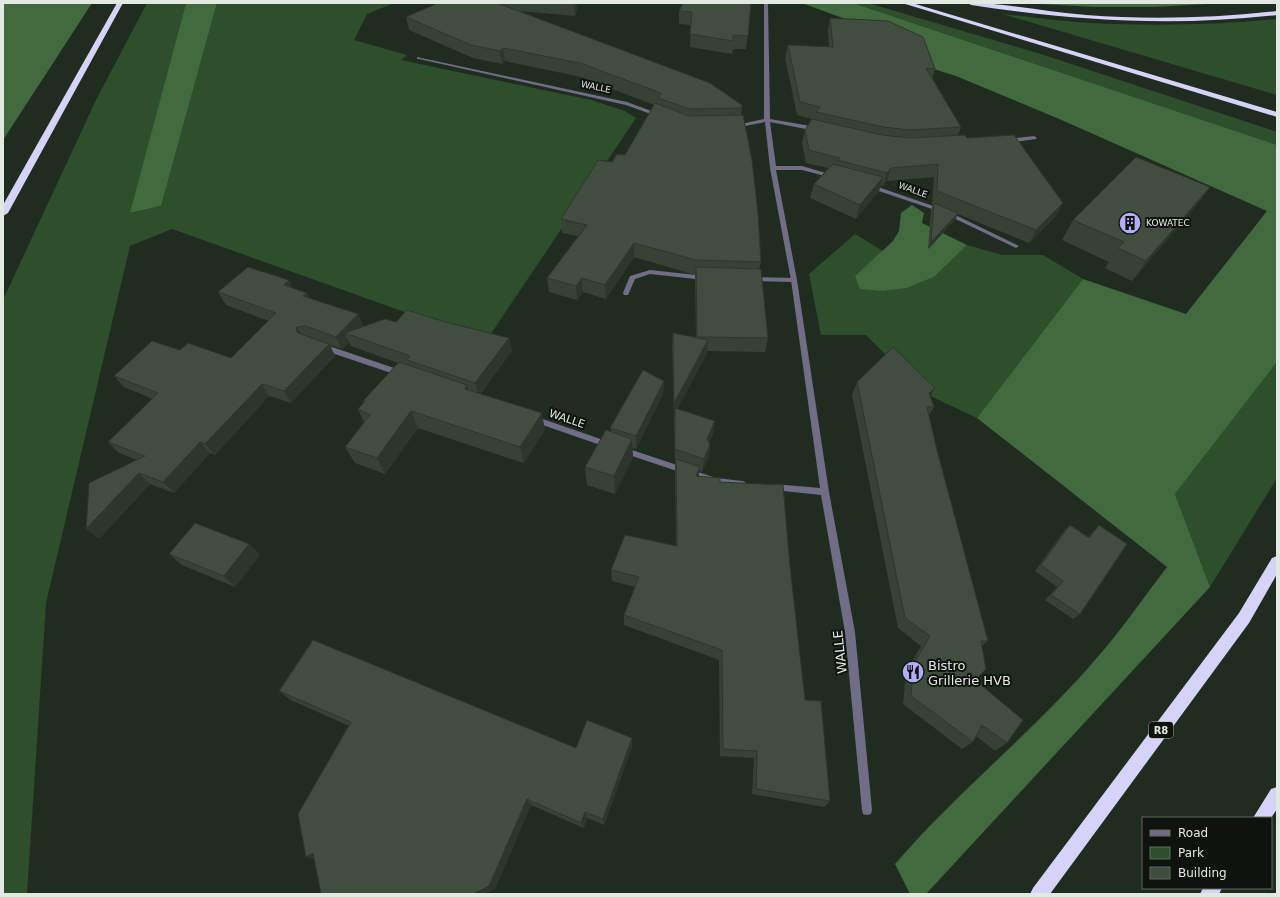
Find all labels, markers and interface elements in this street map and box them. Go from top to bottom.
street label: WALLE [580,79,612,95]
street label: WALLE [897,180,929,200]
building icon: KOWATEC [1117,210,1143,236]
place label: KOWATEC [1146,218,1190,228]
street label: WALLE [547,407,587,431]
street label: WALLE [830,629,850,675]
place label: Bistro Grillerie HVB [928,658,1011,688]
restaurant icon: Bistro Grillerie HVB [900,659,926,685]
road number: R8 [1149,722,1173,738]
legend [1142,817,1272,889]
text: Road [1178,826,1208,840]
text: Park [1178,846,1204,860]
text: Building [1178,866,1227,880]

